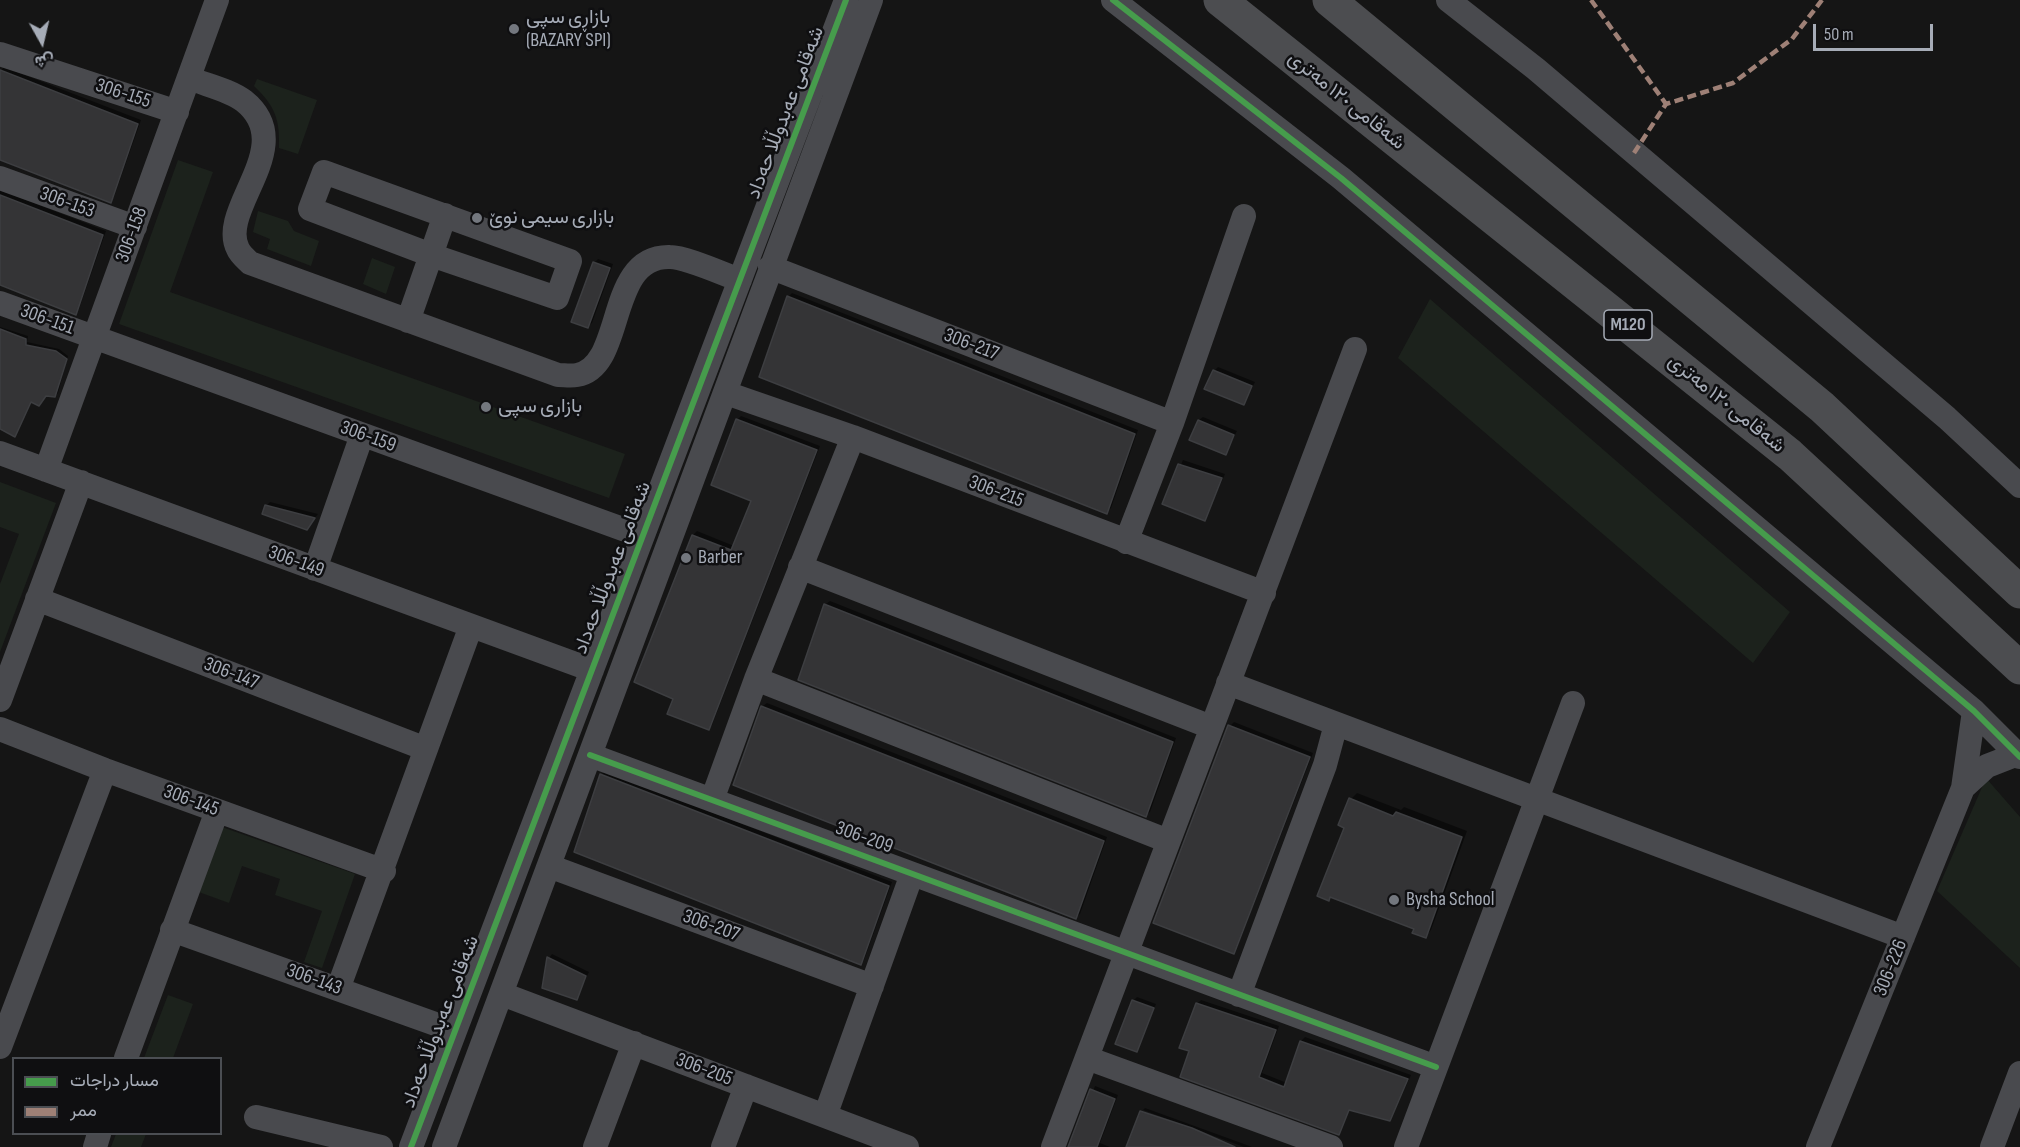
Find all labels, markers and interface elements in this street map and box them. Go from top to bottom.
place label: بازاڕی سپی (BAZARY SPI) [526,6,611,53]
north arrow [12,12,72,72]
scale bar [1816,12,1936,50]
marker: بازاڕی سپی (BAZARY SPI) [507,22,521,36]
street label: شەقامی عەبدوڵڵا حەداد [742,24,830,202]
text: 50 m [1824,24,1854,45]
street label: شەقامی ١٢٠ مەتری [1283,46,1409,156]
text: ش [34,50,55,71]
street label: 306-155 [92,74,154,114]
street label: 306-153 [36,182,98,224]
street label: 306-158 [111,204,153,266]
place label: بازاری سیمی نوێ [489,206,614,230]
marker: بازاری سیمی نوێ [470,211,484,225]
street label: 306-151 [17,299,77,341]
road number: M120 [1604,310,1652,340]
street label: 306-217 [940,324,1002,366]
street label: شەقامی ١٢٠ مەتری [1663,349,1789,459]
place label: بازاری سپی [498,395,582,419]
marker: بازاری سپی [479,400,493,414]
street label: 306-159 [337,416,399,458]
street label: 306-215 [965,471,1027,513]
street label: شەقامی عەبدوڵڵا حەداد [569,479,657,657]
street label: 306-149 [265,541,327,583]
place label: Barber [698,546,742,570]
marker: Barber [679,551,693,565]
street label: 306-147 [200,653,262,695]
street label: 306-145 [160,780,222,822]
street label: 306-209 [832,817,896,859]
place label: Bysha School [1406,888,1495,912]
marker: Bysha School [1387,893,1401,907]
street label: 306-207 [679,905,743,947]
street label: شەقامی عەبدوڵڵا حەداد [397,933,485,1111]
street label: 306-226 [1869,936,1913,1000]
street label: 306-143 [283,959,345,1001]
street label: 306-205 [672,1048,736,1092]
legend [12,1057,222,1135]
text: مسار دراجات [70,1070,159,1091]
text: ممر [70,1100,97,1121]

